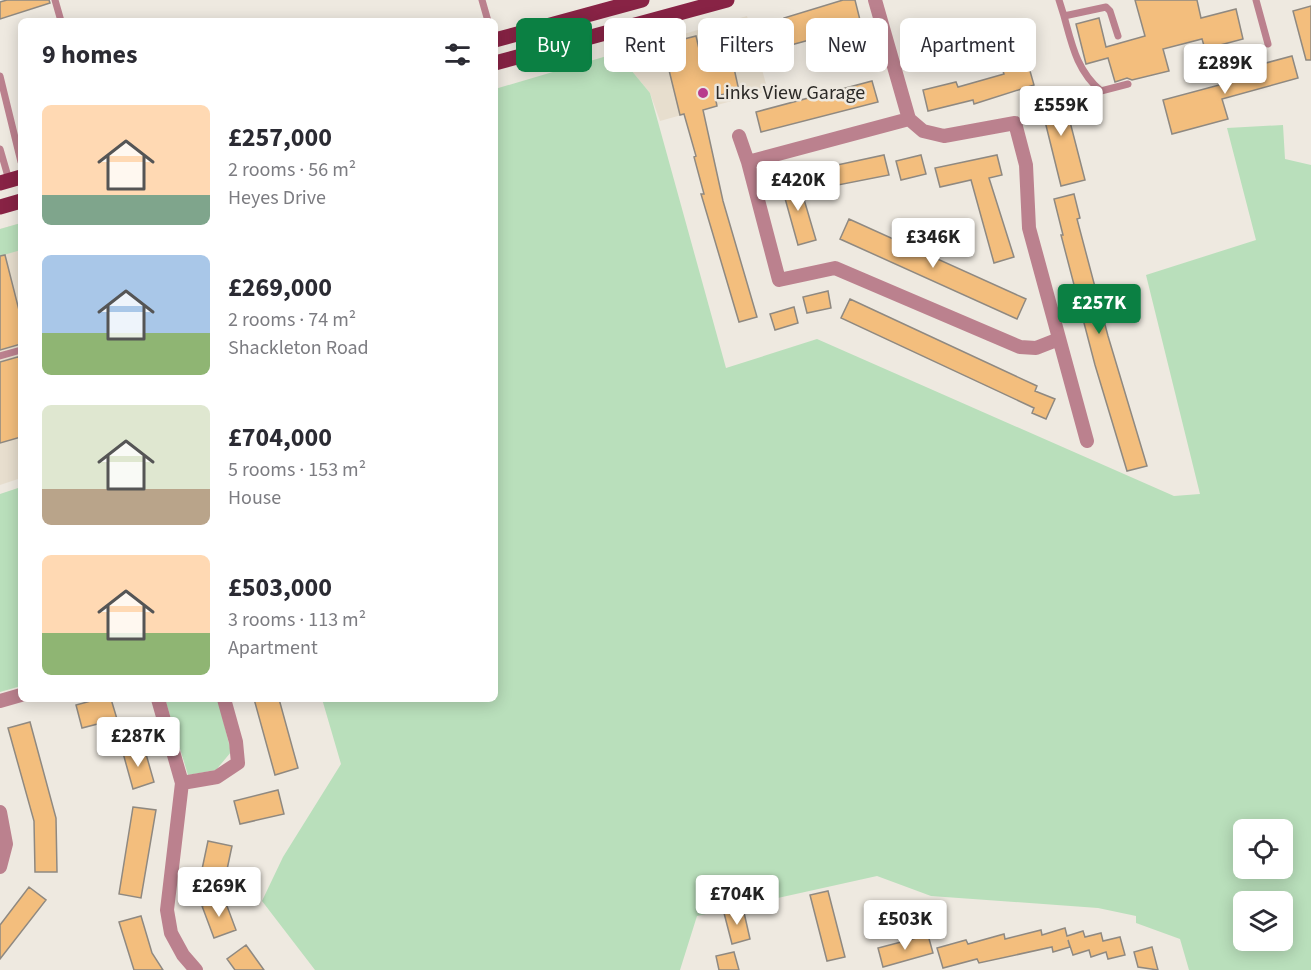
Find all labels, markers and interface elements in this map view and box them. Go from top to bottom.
chip: Buy [516,18,592,72]
chip: Rent [604,18,686,72]
chip: Filters [698,18,794,72]
chip: New [806,18,888,72]
chip: Apartment [900,18,1036,72]
text: 9 homes [42,36,137,73]
icon: filters [441,38,474,71]
pin: £289K [1183,44,1267,95]
text: £289K [1198,49,1252,77]
place label: Links View Garage [715,79,865,107]
marker: Links View Garage [696,86,710,100]
pin: £559K [1019,86,1103,137]
text: £559K [1034,91,1088,119]
text: £257,000 [228,119,332,156]
icon: home [90,129,162,201]
text: 2 rooms · 56 m² [228,156,356,184]
pin: £420K [756,161,840,212]
text: £420K [771,166,825,194]
text: Heyes Drive [228,184,326,212]
pin: £346K [891,218,975,269]
text: £346K [906,223,960,251]
text: £269,000 [228,269,332,306]
icon: home [90,279,162,351]
pin: £257K [1057,284,1141,335]
text: £257K [1072,289,1126,317]
text: 2 rooms · 74 m² [228,306,356,334]
text: Shackleton Road [228,334,369,362]
text: £704,000 [228,419,332,456]
icon: home [90,429,162,501]
text: 5 rooms · 153 m² [228,456,366,484]
text: House [228,484,281,512]
text: £503,000 [228,569,332,606]
icon: home [90,579,162,651]
text: 3 rooms · 113 m² [228,606,366,634]
text: Apartment [228,634,318,662]
pin: £287K [96,717,180,768]
text: £287K [111,722,165,750]
map controls [1233,819,1293,951]
button: locate [1233,819,1293,879]
pin: £269K [177,867,261,918]
text: £269K [192,872,246,900]
pin: £704K [695,875,779,926]
text: £704K [710,880,764,908]
button: layers [1233,891,1293,951]
pin: £503K [863,900,947,951]
text: £503K [878,905,932,933]

